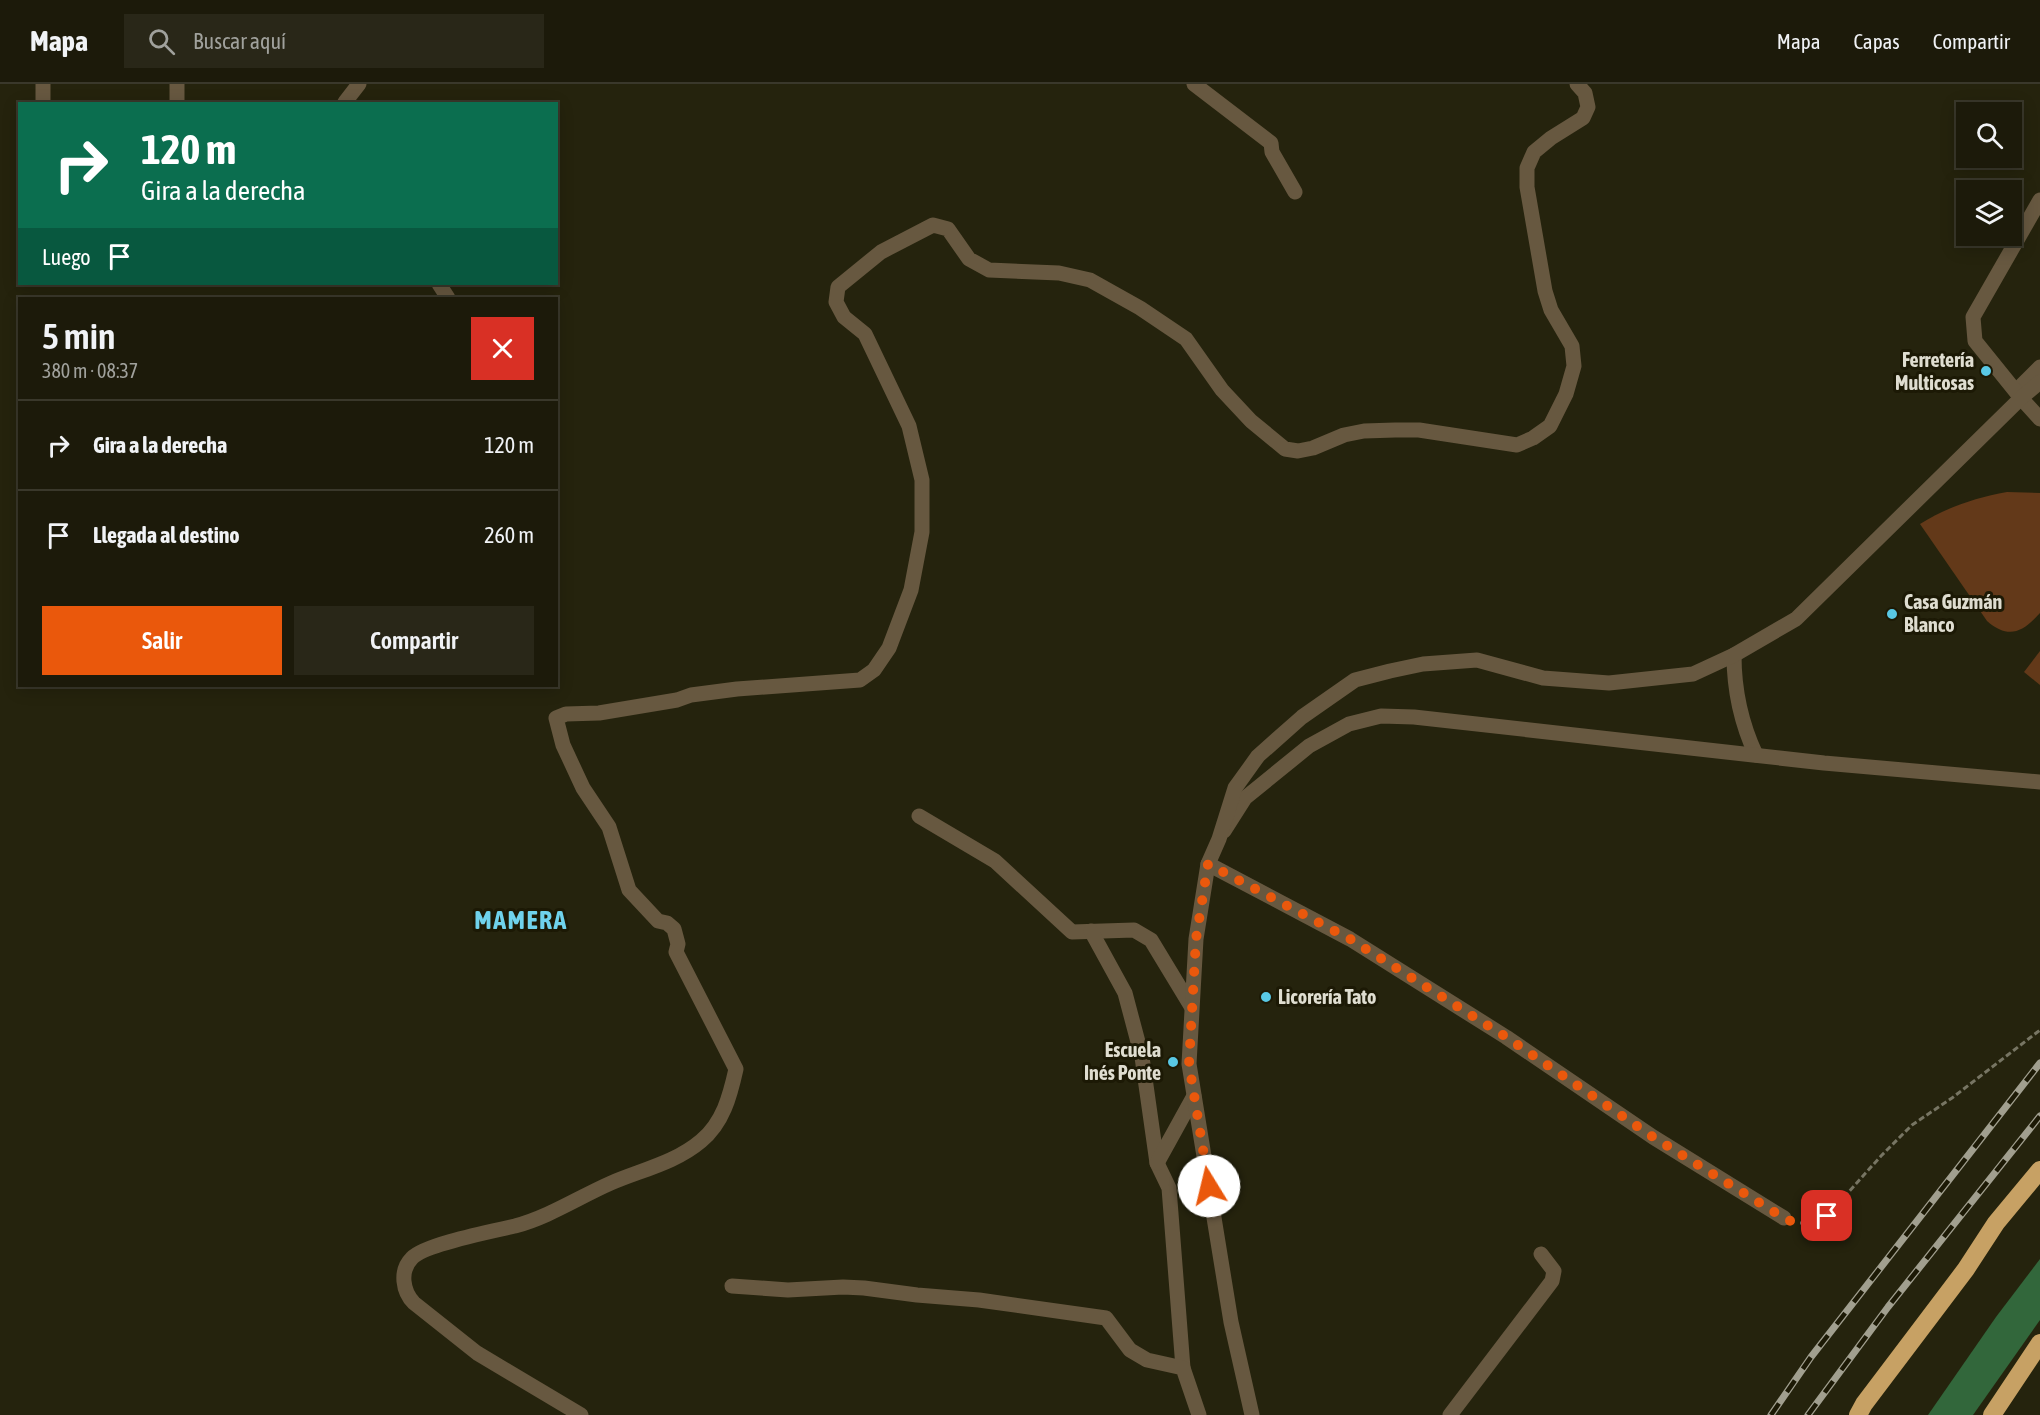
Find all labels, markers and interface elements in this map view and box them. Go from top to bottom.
search box [124,14,544,68]
text: Mapa [30,25,88,57]
icon: search [145,25,178,58]
text: Buscar aquí [193,28,286,54]
text: Mapa [1777,29,1820,53]
text: Capas [1853,29,1900,53]
text: Compartir [1933,29,2010,53]
map controls [1956,102,2022,246]
button: search [1956,102,2022,168]
text: 120 m [141,125,236,173]
icon: right [42,126,120,204]
text: Gira a la derecha [141,175,306,206]
button: layers [1956,180,2022,246]
icon: arrive [103,240,136,273]
text: Luego [42,244,91,270]
text: 5 min [42,315,116,357]
button: close [471,317,534,380]
place label: Ferretería Multicosas [1895,348,1974,394]
text: 380 m · 08:37 [42,359,138,382]
marker: Ferretería Multicosas [1979,364,1993,378]
icon: right [42,429,75,462]
text: Gira a la derecha [93,432,227,458]
text: 120 m [484,432,534,458]
icon: arrive [42,519,75,552]
text: Llegada al destino [93,522,240,548]
text: 260 m [484,522,534,548]
place label: Casa Guzmán Blanco [1904,590,2002,636]
button: Salir [42,606,282,675]
button: Compartir [294,606,534,675]
marker: Casa Guzmán Blanco [1885,607,1899,621]
district label: MAMERA [474,905,568,935]
place label: Licorería Tato [1278,985,1376,1008]
marker: Licorería Tato [1259,990,1273,1004]
place label: Escuela Inés Ponte [1084,1038,1161,1084]
marker: Escuela Inés Ponte [1166,1055,1180,1069]
position arrow [1177,1154,1241,1218]
pin [1801,1190,1852,1241]
icon: arrive [1810,1199,1843,1232]

